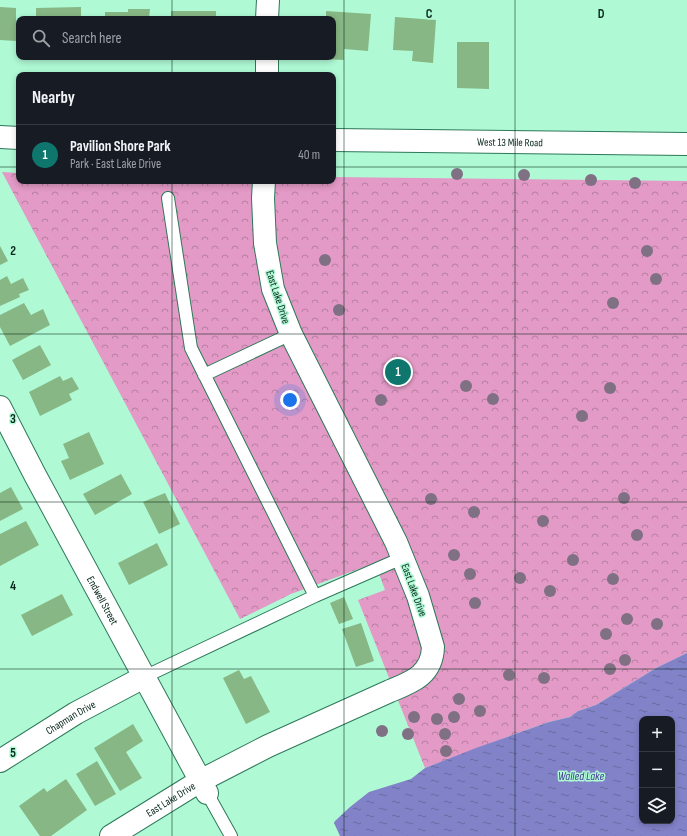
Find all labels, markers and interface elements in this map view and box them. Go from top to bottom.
text: C [426,6,433,22]
text: D [598,6,605,22]
search box [16,16,336,60]
icon: search [30,27,52,49]
text: Search here [62,29,122,48]
text: Nearby [32,88,75,108]
street label: West 13 Mile Road [477,135,543,149]
text: Pavilion Shore Park [70,137,171,156]
text: 1 [42,147,48,163]
text: 40 m [298,147,320,163]
text: Park · East Lake Drive [70,156,161,172]
text: 2 [10,243,16,259]
street label: East Lake Drive [263,269,293,325]
pin: 1 [385,357,411,387]
your location [280,390,300,410]
text: 3 [10,411,16,427]
street label: East Lake Drive [398,562,430,618]
street label: Endwell Street [84,574,122,628]
text: 4 [10,578,16,594]
street label: Chapman Drive [43,697,98,737]
map controls [639,716,675,824]
button: + [639,716,675,752]
text: 5 [10,745,16,761]
button: − [639,752,675,788]
water label: Walled Lake [558,769,604,784]
street label: East Lake Drive [144,779,198,819]
button: layers [639,788,675,824]

